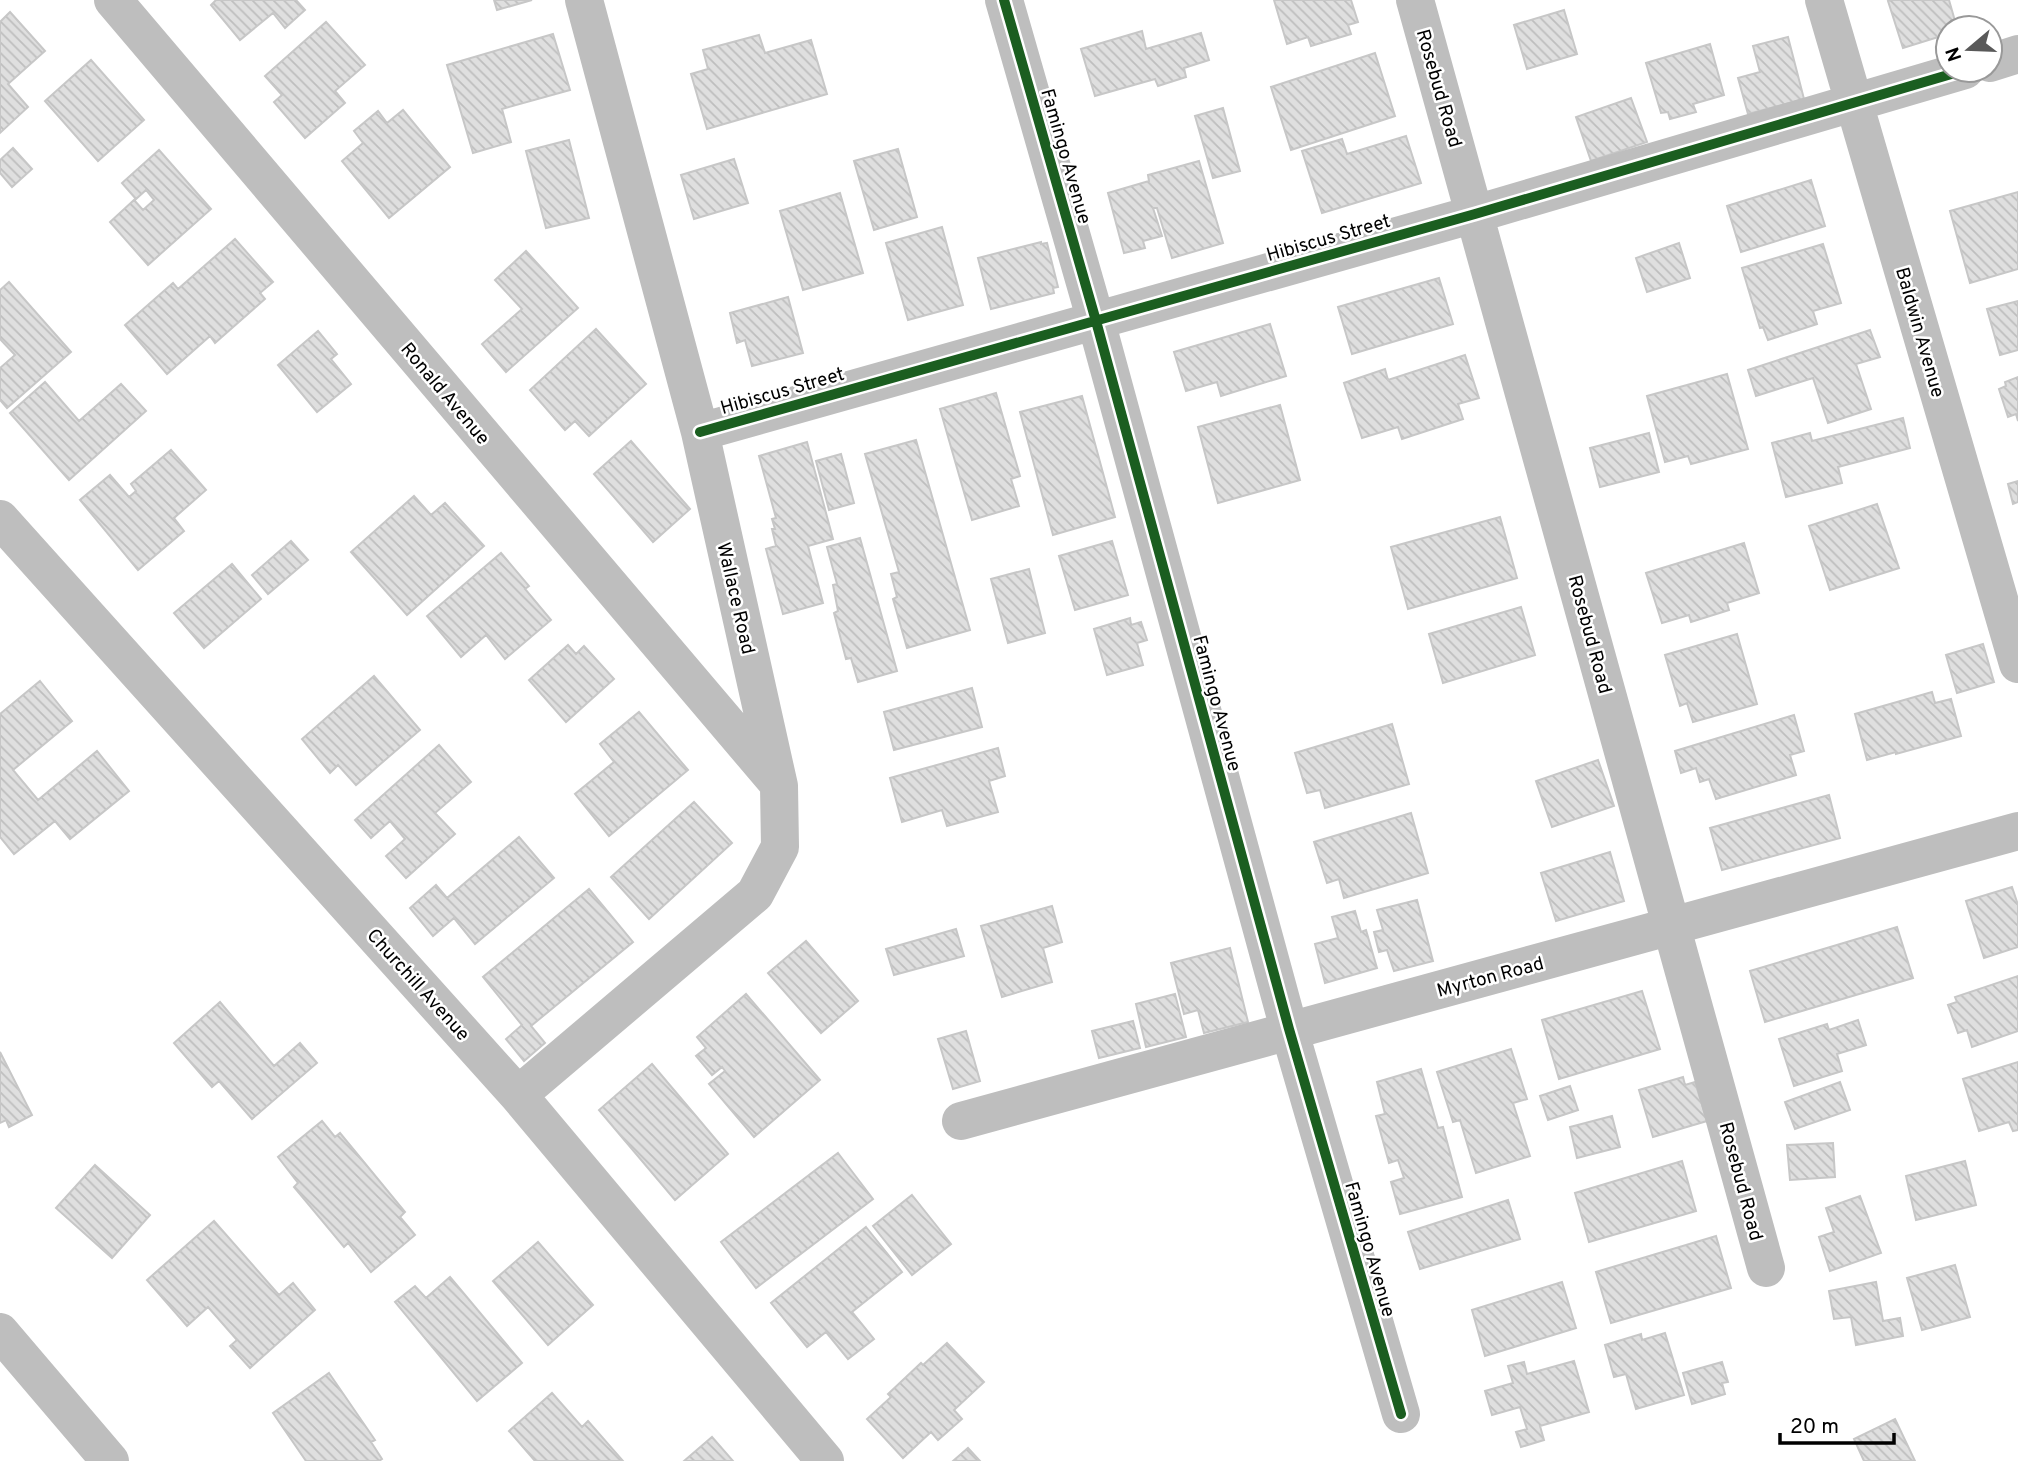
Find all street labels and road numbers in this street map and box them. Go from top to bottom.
street label: Rosebud Road [1410,27,1466,150]
street label: Famingo Avenue [1034,86,1096,227]
street label: Hibiscus Street [1264,210,1393,268]
street label: Baldwin Avenue [1889,265,1949,401]
street label: Ronald Avenue [395,338,494,450]
street label: Hibiscus Street [718,363,847,421]
street label: Wallace Road [711,540,760,657]
street label: Rosebud Road [1562,573,1616,697]
street label: Famingo Avenue [1186,633,1246,774]
street label: Churchill Avenue [361,924,474,1046]
street label: Myrton Road [1434,952,1547,1004]
street label: Rosebud Road [1713,1120,1767,1244]
street label: Famingo Avenue [1338,1179,1400,1320]

